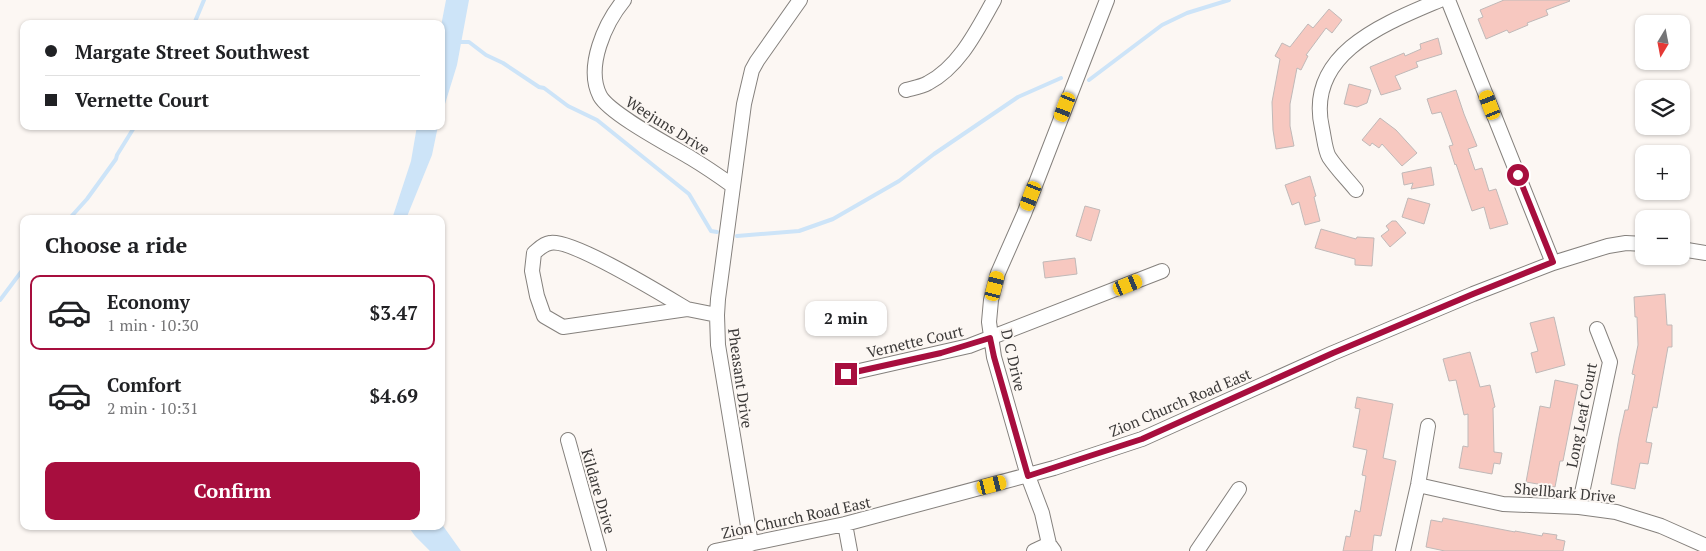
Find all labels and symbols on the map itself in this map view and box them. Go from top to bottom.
north arrow [1635,15,1690,70]
car [1477,88,1502,122]
car [1052,90,1077,124]
street label: Weejuns Drive [622,91,714,159]
route start [1507,164,1529,186]
car [1018,179,1043,213]
car [984,270,1005,302]
car [1111,272,1144,298]
callout: 2 min [805,302,887,336]
street label: Vernette Court [865,320,966,362]
street label: Pheasant Drive [724,327,758,429]
street label: D C Drive [997,327,1031,393]
street label: Long Leaf Court [1561,360,1601,469]
route end [835,363,857,385]
street label: Zion Church Road East [1106,363,1254,441]
street label: Kildare Drive [577,446,621,536]
car [975,474,1008,496]
street label: Shellbark Drive [1513,478,1617,506]
street label: Zion Church Road East [719,491,873,543]

